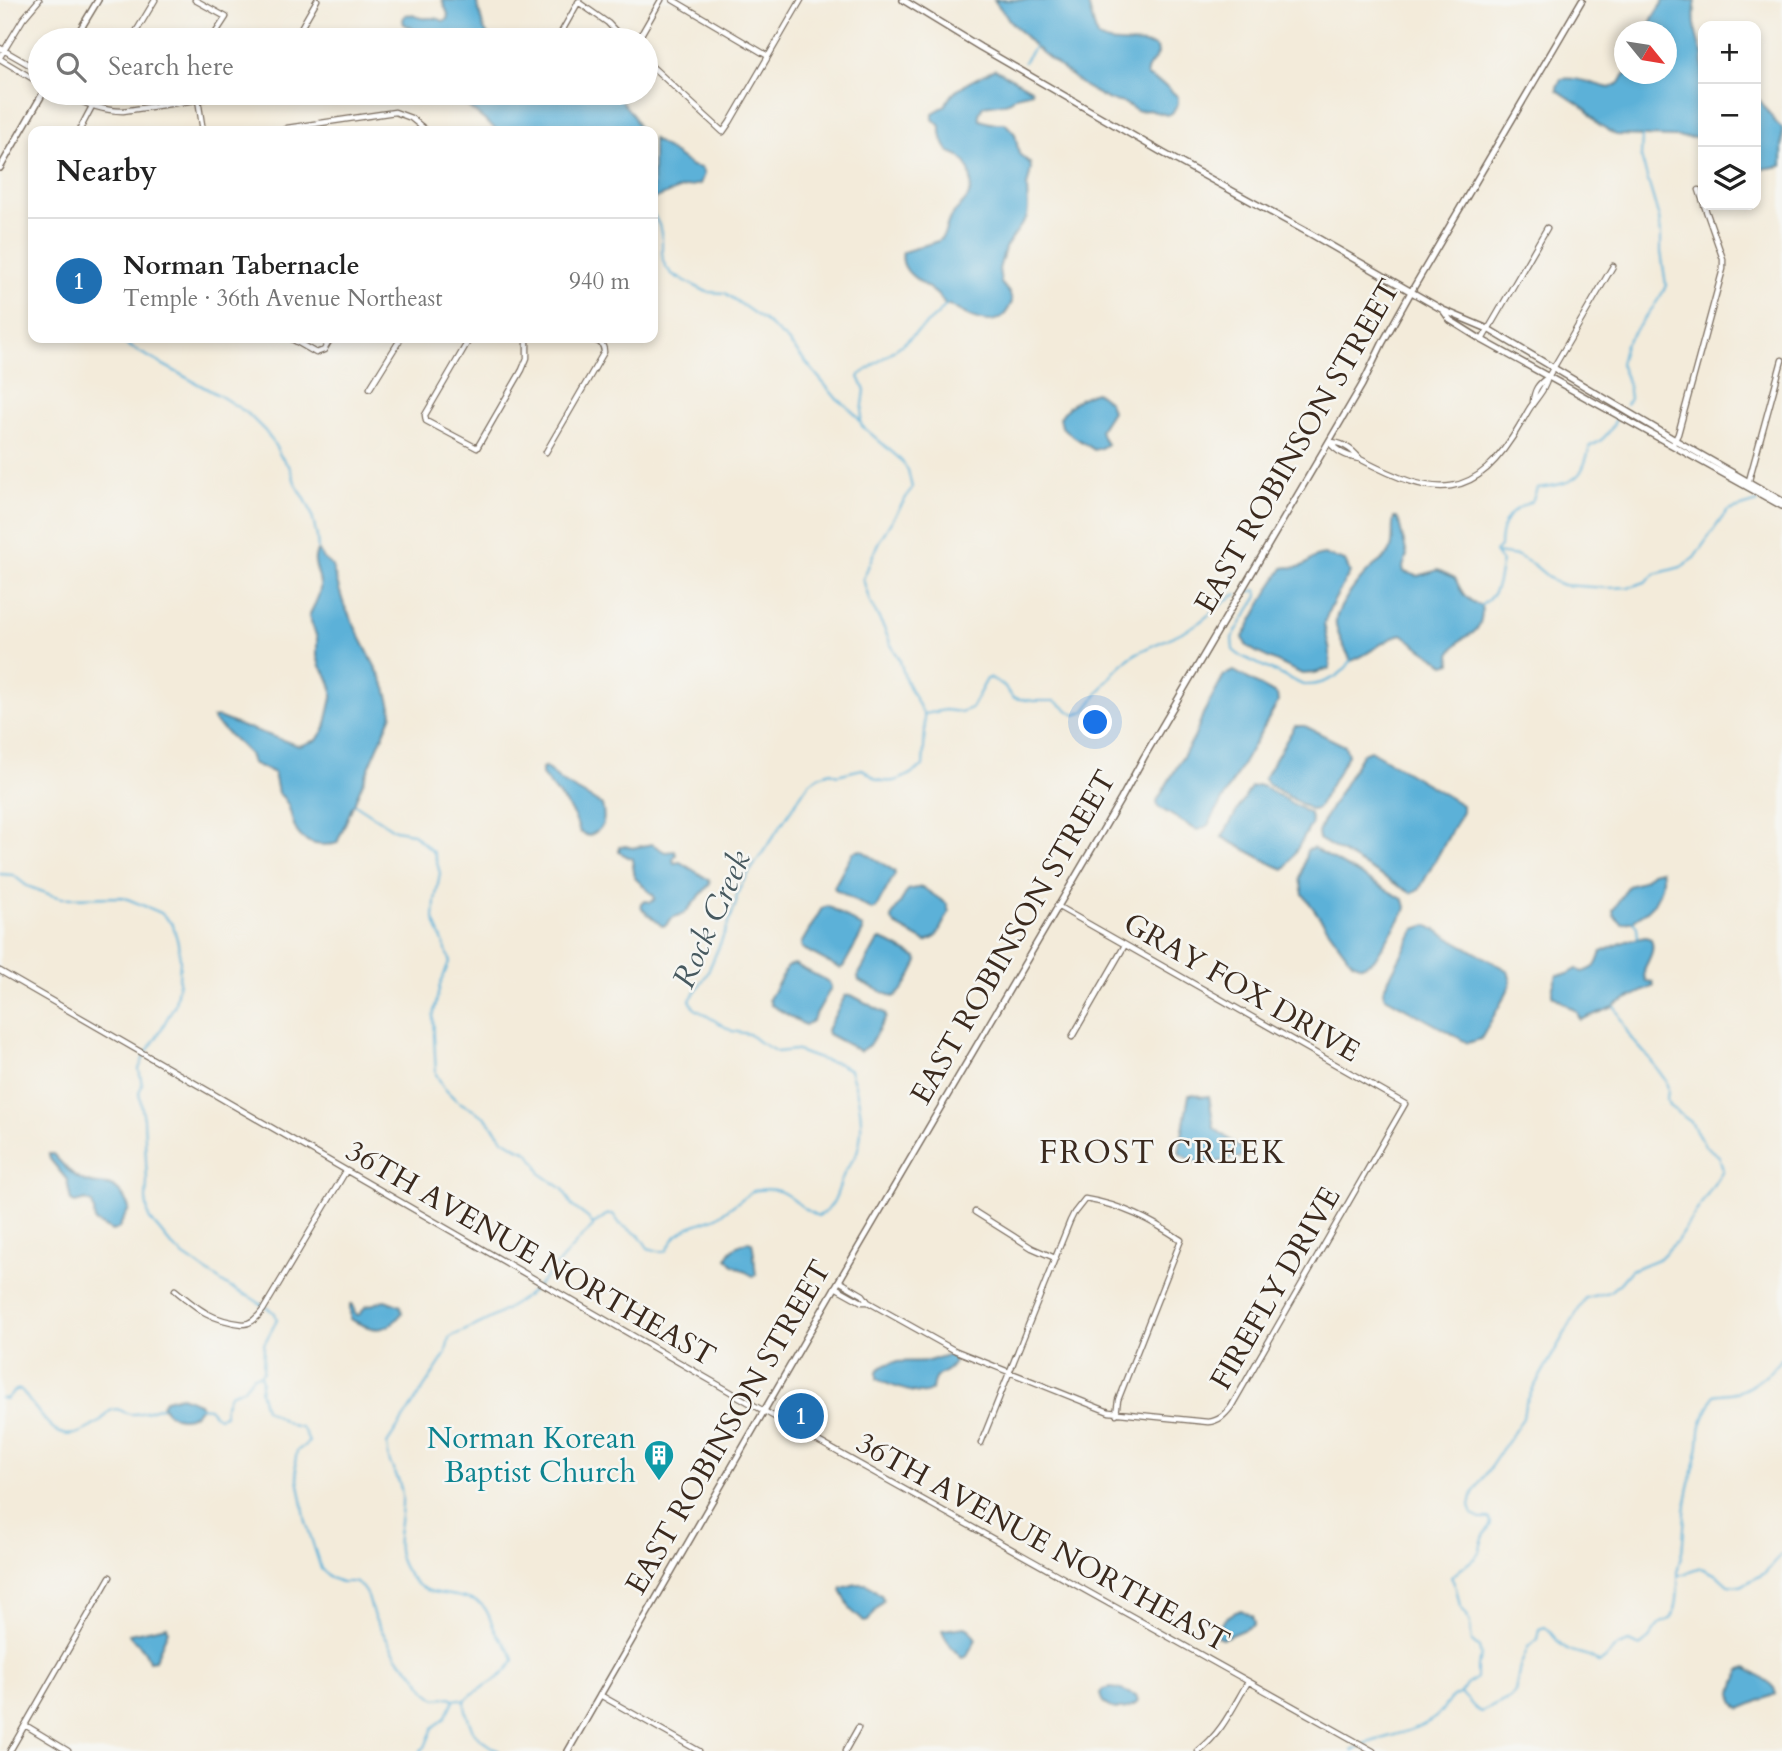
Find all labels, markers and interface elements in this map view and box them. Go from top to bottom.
north arrow [1614,21,1677,84]
map controls [1698,21,1761,210]
button: + [1698,21,1761,84]
search box [28,28,658,105]
icon: search [52,48,90,86]
text: Search here [108,49,234,84]
button: − [1698,84,1761,147]
button: layers [1698,147,1761,210]
text: Nearby [56,151,157,192]
text: Norman Tabernacle [123,248,360,283]
text: 1 [73,266,85,297]
text: 940 m [569,266,630,297]
street label: EAST ROBINSON STREET [1185,272,1410,621]
text: Temple · 36th Avenue Northeast [123,283,443,314]
your location [1078,705,1112,739]
street label: EAST ROBINSON STREET [901,763,1126,1112]
water label: Rock Creek [662,843,762,995]
street label: GRAY FOX DRIVE [1116,903,1368,1072]
street label: 36TH AVENUE NORTHEAST [338,1131,723,1376]
district label: FROST CREEK [1039,1131,1287,1175]
street label: FIREFLY DRIVE [1201,1179,1350,1397]
street label: EAST ROBINSON STREET [616,1253,841,1602]
pin: 1 [778,1390,824,1442]
place label: Norman Korean Baptist Church [427,1418,637,1493]
street label: 36TH AVENUE NORTHEAST [849,1423,1237,1662]
building icon: Norman Korean Baptist Church [642,1438,676,1482]

